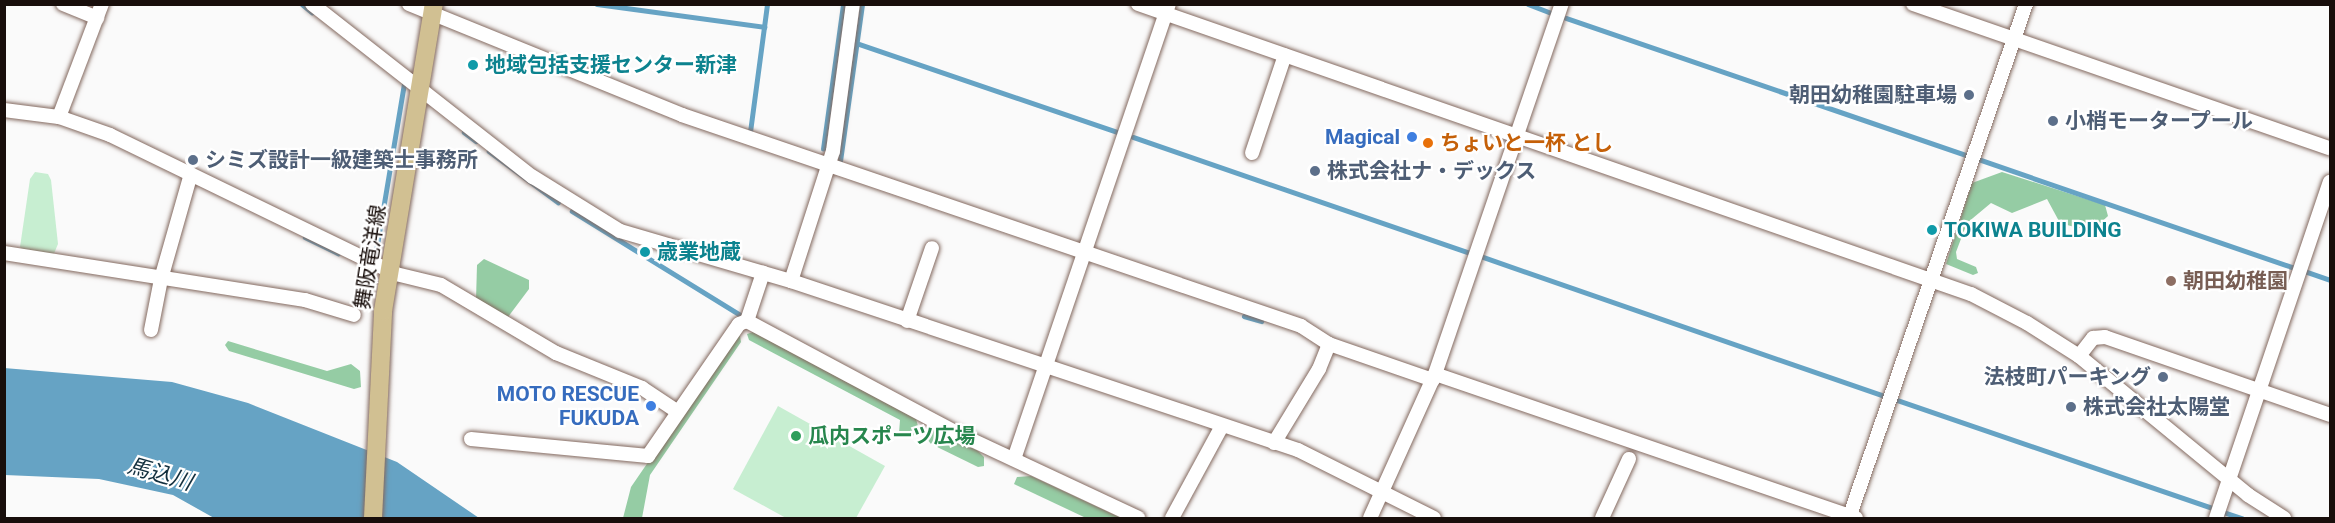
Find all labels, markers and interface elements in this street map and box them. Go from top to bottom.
place label: 地域包括支援センター新津 [485,52,737,78]
marker: 地域包括支援センター新津 [466,58,480,72]
place label: 朝田幼稚園駐車場 [1789,82,1957,108]
marker: 朝田幼稚園駐車場 [1962,88,1976,102]
place label: 小梢モータープール [2065,108,2254,134]
marker: 小梢モータープール [2046,114,2060,128]
place label: Magical [1325,124,1400,150]
marker: Magical [1405,130,1419,144]
place label: ちょいと一杯 とし [1440,130,1613,156]
marker: ちょいと一杯 とし [1421,136,1435,150]
place label: シミズ設計一級建築士事務所 [205,147,478,173]
marker: シミズ設計一級建築士事務所 [186,153,200,167]
place label: 株式会社ナ・デックス [1327,158,1537,184]
marker: 株式会社ナ・デックス [1308,164,1322,178]
street label: 舞阪竜洋線 [349,203,391,311]
place label: TOKIWA BUILDING [1944,217,2122,243]
marker: TOKIWA BUILDING [1925,223,1939,237]
place label: 歳業地蔵 [657,239,741,265]
marker: 歳業地蔵 [638,245,652,259]
place label: 朝田幼稚園 [2183,268,2288,294]
marker: 朝田幼稚園 [2164,274,2178,288]
place label: 法枝町パーキング [1983,364,2151,390]
marker: 法枝町パーキング [2156,370,2170,384]
place label: MOTO RESCUE FUKUDA [497,381,639,431]
place label: 株式会社太陽堂 [2083,394,2230,420]
marker: MOTO RESCUE FUKUDA [644,399,658,413]
marker: 株式会社太陽堂 [2064,400,2078,414]
place label: 瓜内スポーツ広場 [808,423,976,449]
marker: 瓜内スポーツ広場 [789,429,803,443]
water label: 馬込川 [125,452,195,496]

